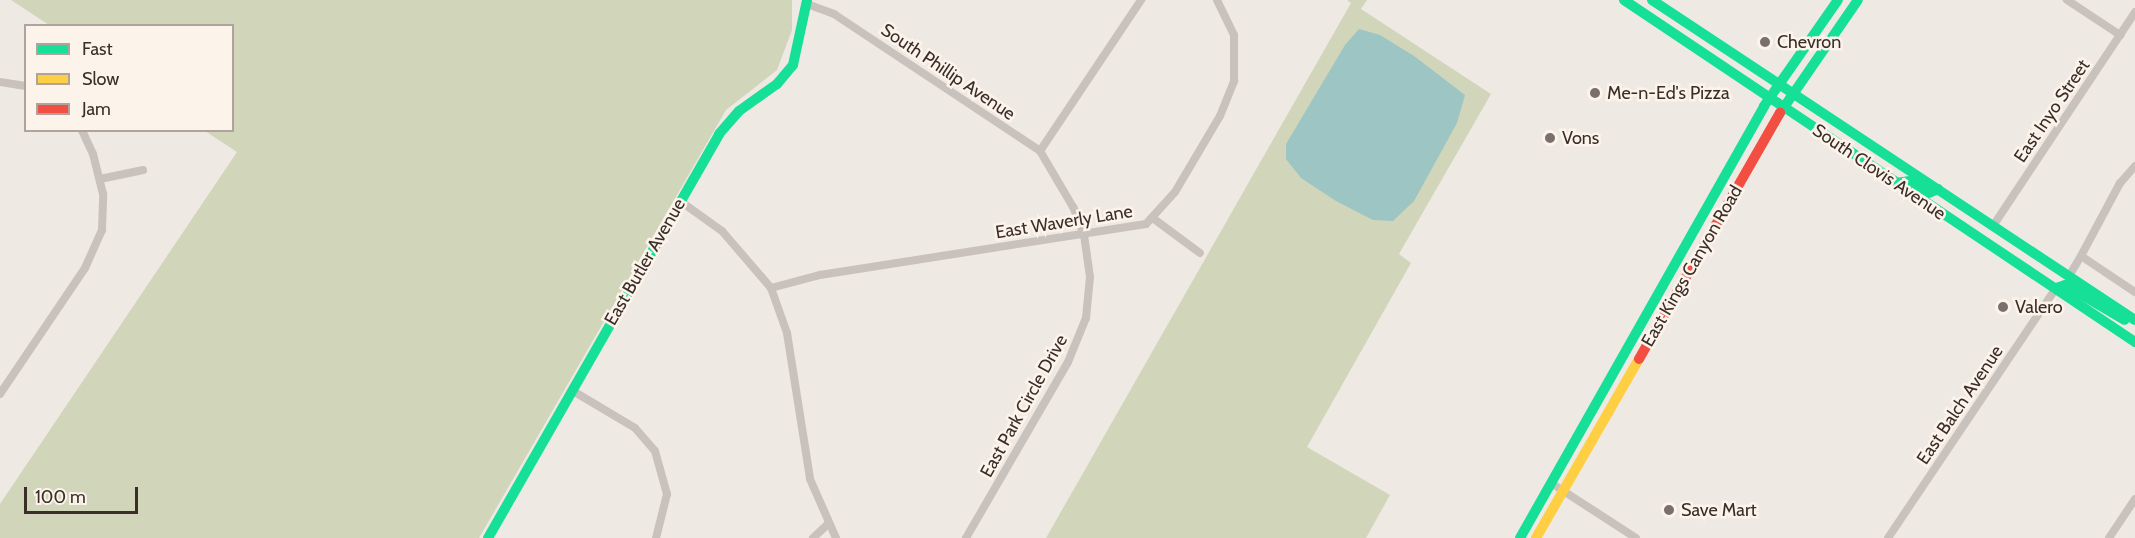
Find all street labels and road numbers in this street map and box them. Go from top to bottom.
street label: South Phillip Avenue [877,19,1019,125]
street label: East Inyo Street [2010,55,2094,167]
street label: South Clovis Avenue [1808,119,1950,225]
street label: East Kings Canyon Road [1637,182,1747,350]
street label: East Butler Avenue [600,195,690,329]
street label: East Waverly Lane [994,200,1134,244]
street label: East Park Circle Drive [976,331,1072,481]
street label: East Balch Avenue [1912,341,2008,469]

